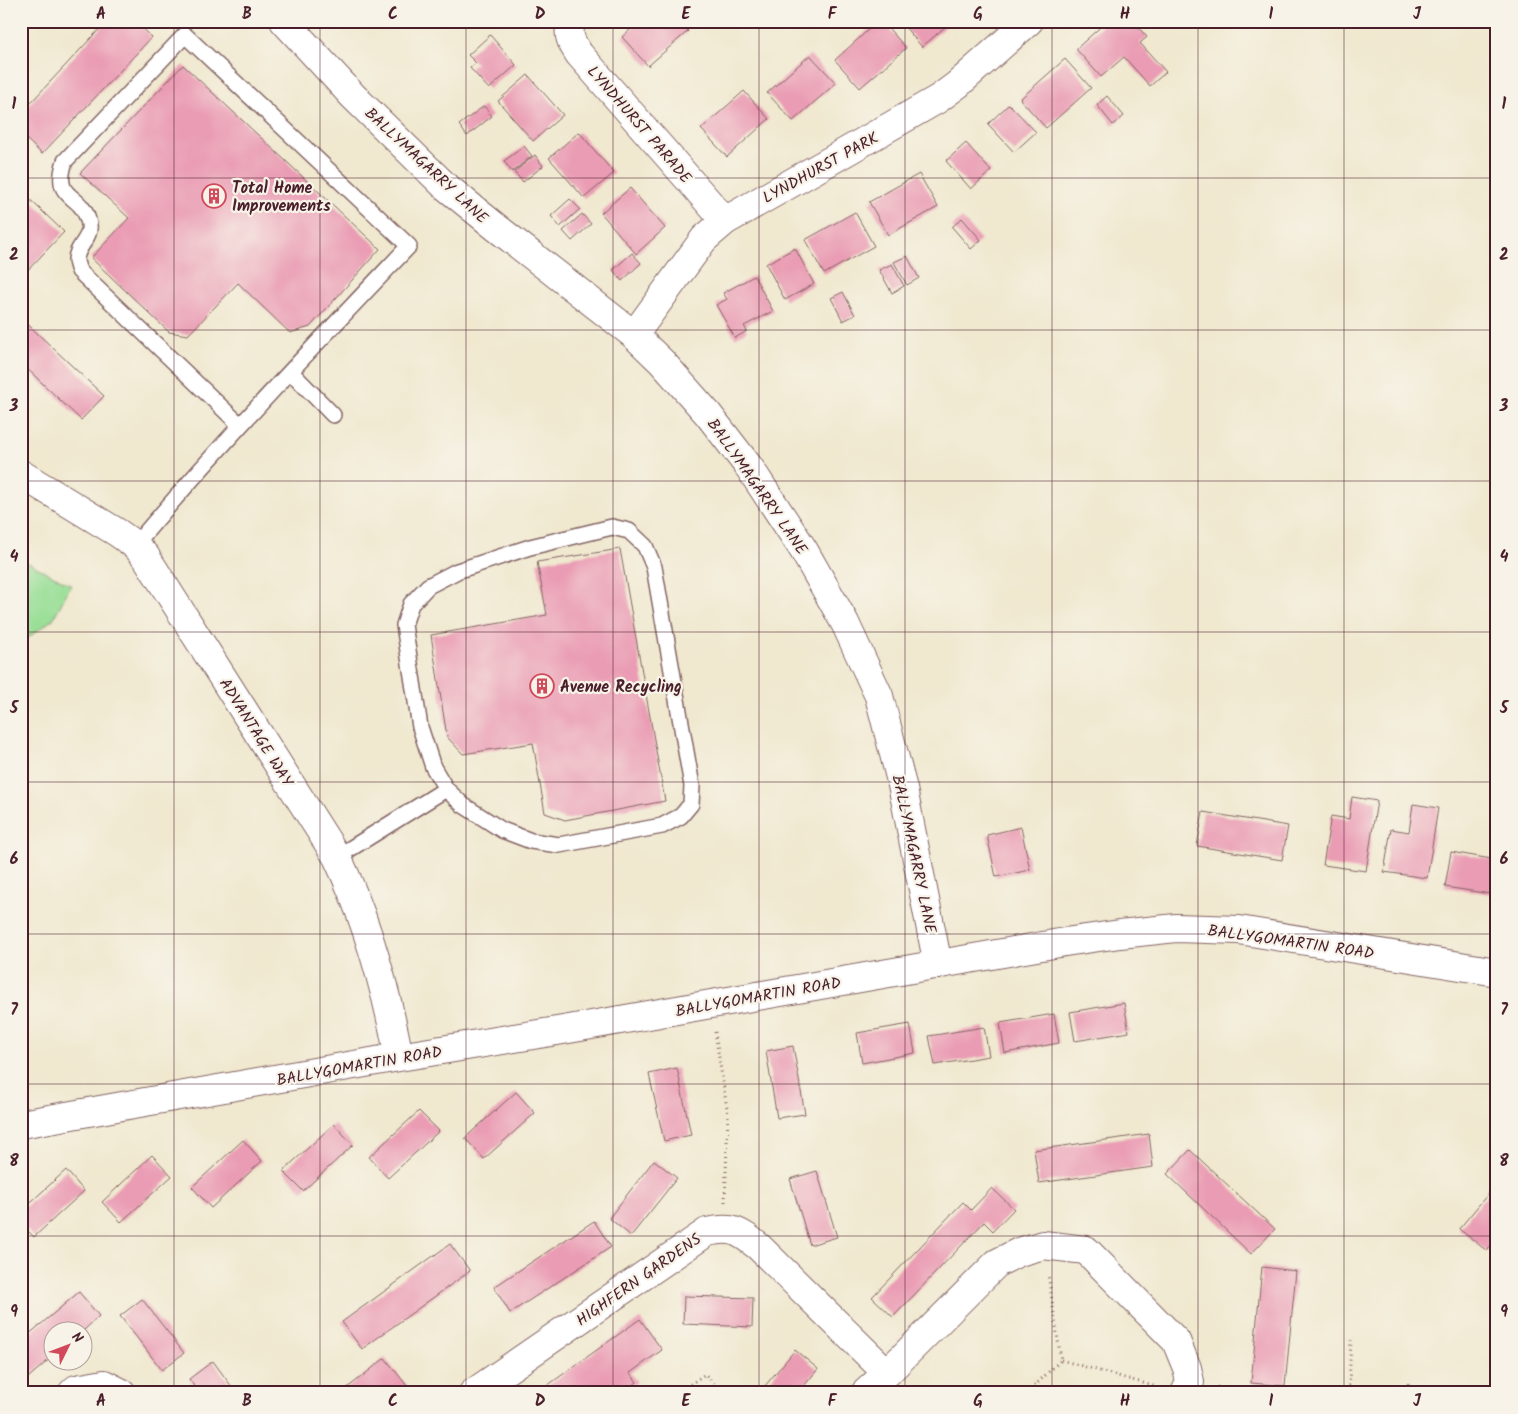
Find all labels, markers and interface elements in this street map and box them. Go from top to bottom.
text: A [96,2,106,27]
text: B [242,2,252,27]
text: C [388,2,398,27]
text: D [535,2,546,27]
text: E [682,2,692,27]
text: F [828,2,838,27]
text: G [973,2,983,27]
text: H [1120,2,1130,27]
text: I [1269,2,1274,27]
text: J [1413,2,1422,27]
street label: LYNDHURST PARADE [580,60,698,190]
text: 1 [12,92,17,117]
text: 1 [1502,92,1507,117]
street label: BALLYMAGARRY LANE [358,102,494,231]
street label: LYNDHURST PARK [758,126,884,211]
place label: Total Home Improvements [232,176,331,219]
building icon: Total Home Improvements [201,183,227,209]
text: 2 [9,243,19,268]
text: 2 [1499,243,1509,268]
text: 3 [9,394,19,419]
text: 3 [1499,394,1509,419]
street label: BALLYMAGARRY LANE [700,414,814,561]
text: 4 [10,545,19,570]
text: 4 [1500,545,1509,570]
street label: ADVANTAGE WAY [212,673,300,793]
building icon: Avenue Recycling [529,673,555,699]
place label: Avenue Recycling [560,675,682,700]
text: 5 [9,696,20,721]
text: 5 [1499,696,1510,721]
street label: BALLYMAGARRY LANE [885,773,943,936]
text: 6 [10,847,19,872]
text: 6 [1500,847,1509,872]
street label: BALLYGOMARTIN ROAD [1206,918,1376,967]
street label: BALLYGOMARTIN ROAD [673,971,843,1024]
text: 7 [10,998,18,1023]
text: 7 [1500,998,1508,1023]
street label: BALLYGOMARTIN ROAD [274,1040,444,1093]
text: 8 [9,1149,19,1174]
text: 8 [1499,1149,1509,1174]
street label: HIGHFERN GARDENS [571,1227,707,1333]
text: 9 [10,1300,18,1325]
text: 9 [1500,1300,1508,1325]
north arrow [42,1322,92,1372]
text: N [66,1327,88,1349]
text: A [96,1389,106,1414]
text: B [242,1389,252,1414]
text: C [388,1389,398,1414]
text: D [535,1389,546,1414]
text: E [682,1389,692,1414]
text: F [828,1389,838,1414]
text: G [973,1389,983,1414]
text: H [1120,1389,1130,1414]
text: I [1269,1389,1274,1414]
text: J [1413,1389,1422,1414]

